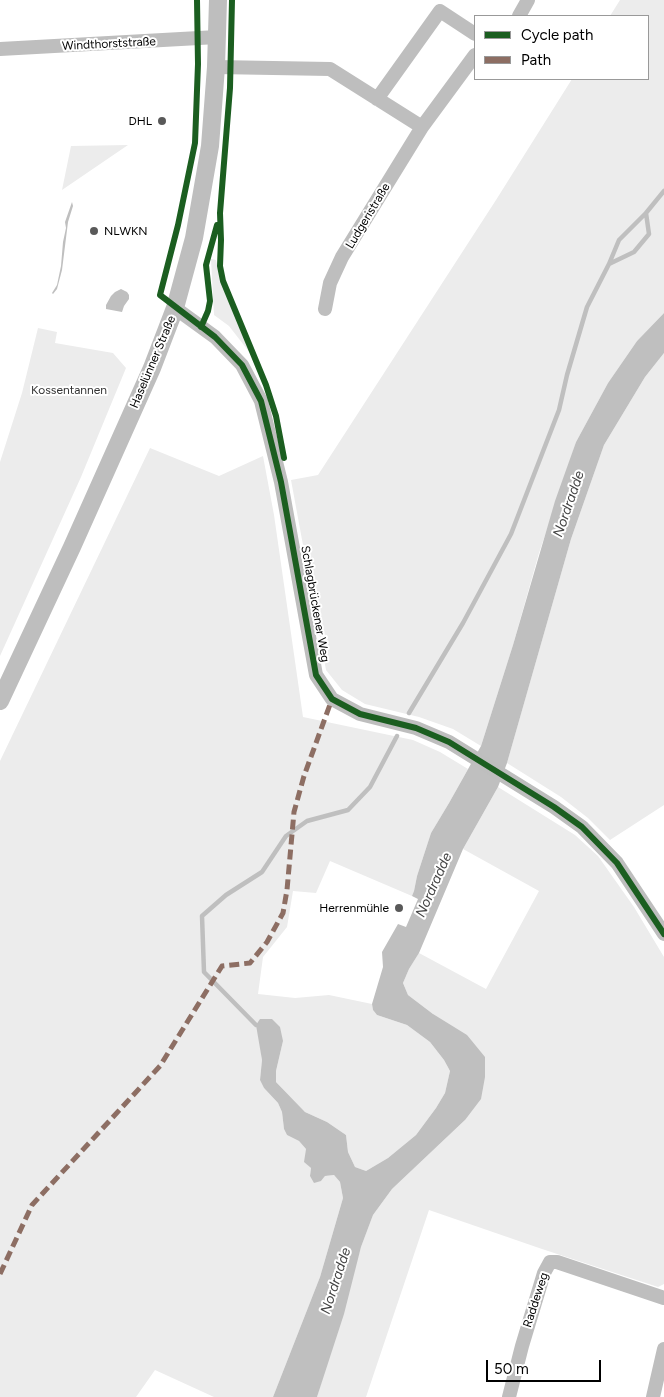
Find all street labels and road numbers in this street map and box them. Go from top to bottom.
street label: Windthorststraße [62,34,156,54]
street label: Ludgeristraße [343,181,393,251]
street label: Haselünner Straße [127,314,179,410]
street label: Schlagbrückener Weg [298,545,332,663]
street label: Raddeweg [520,1271,552,1329]

